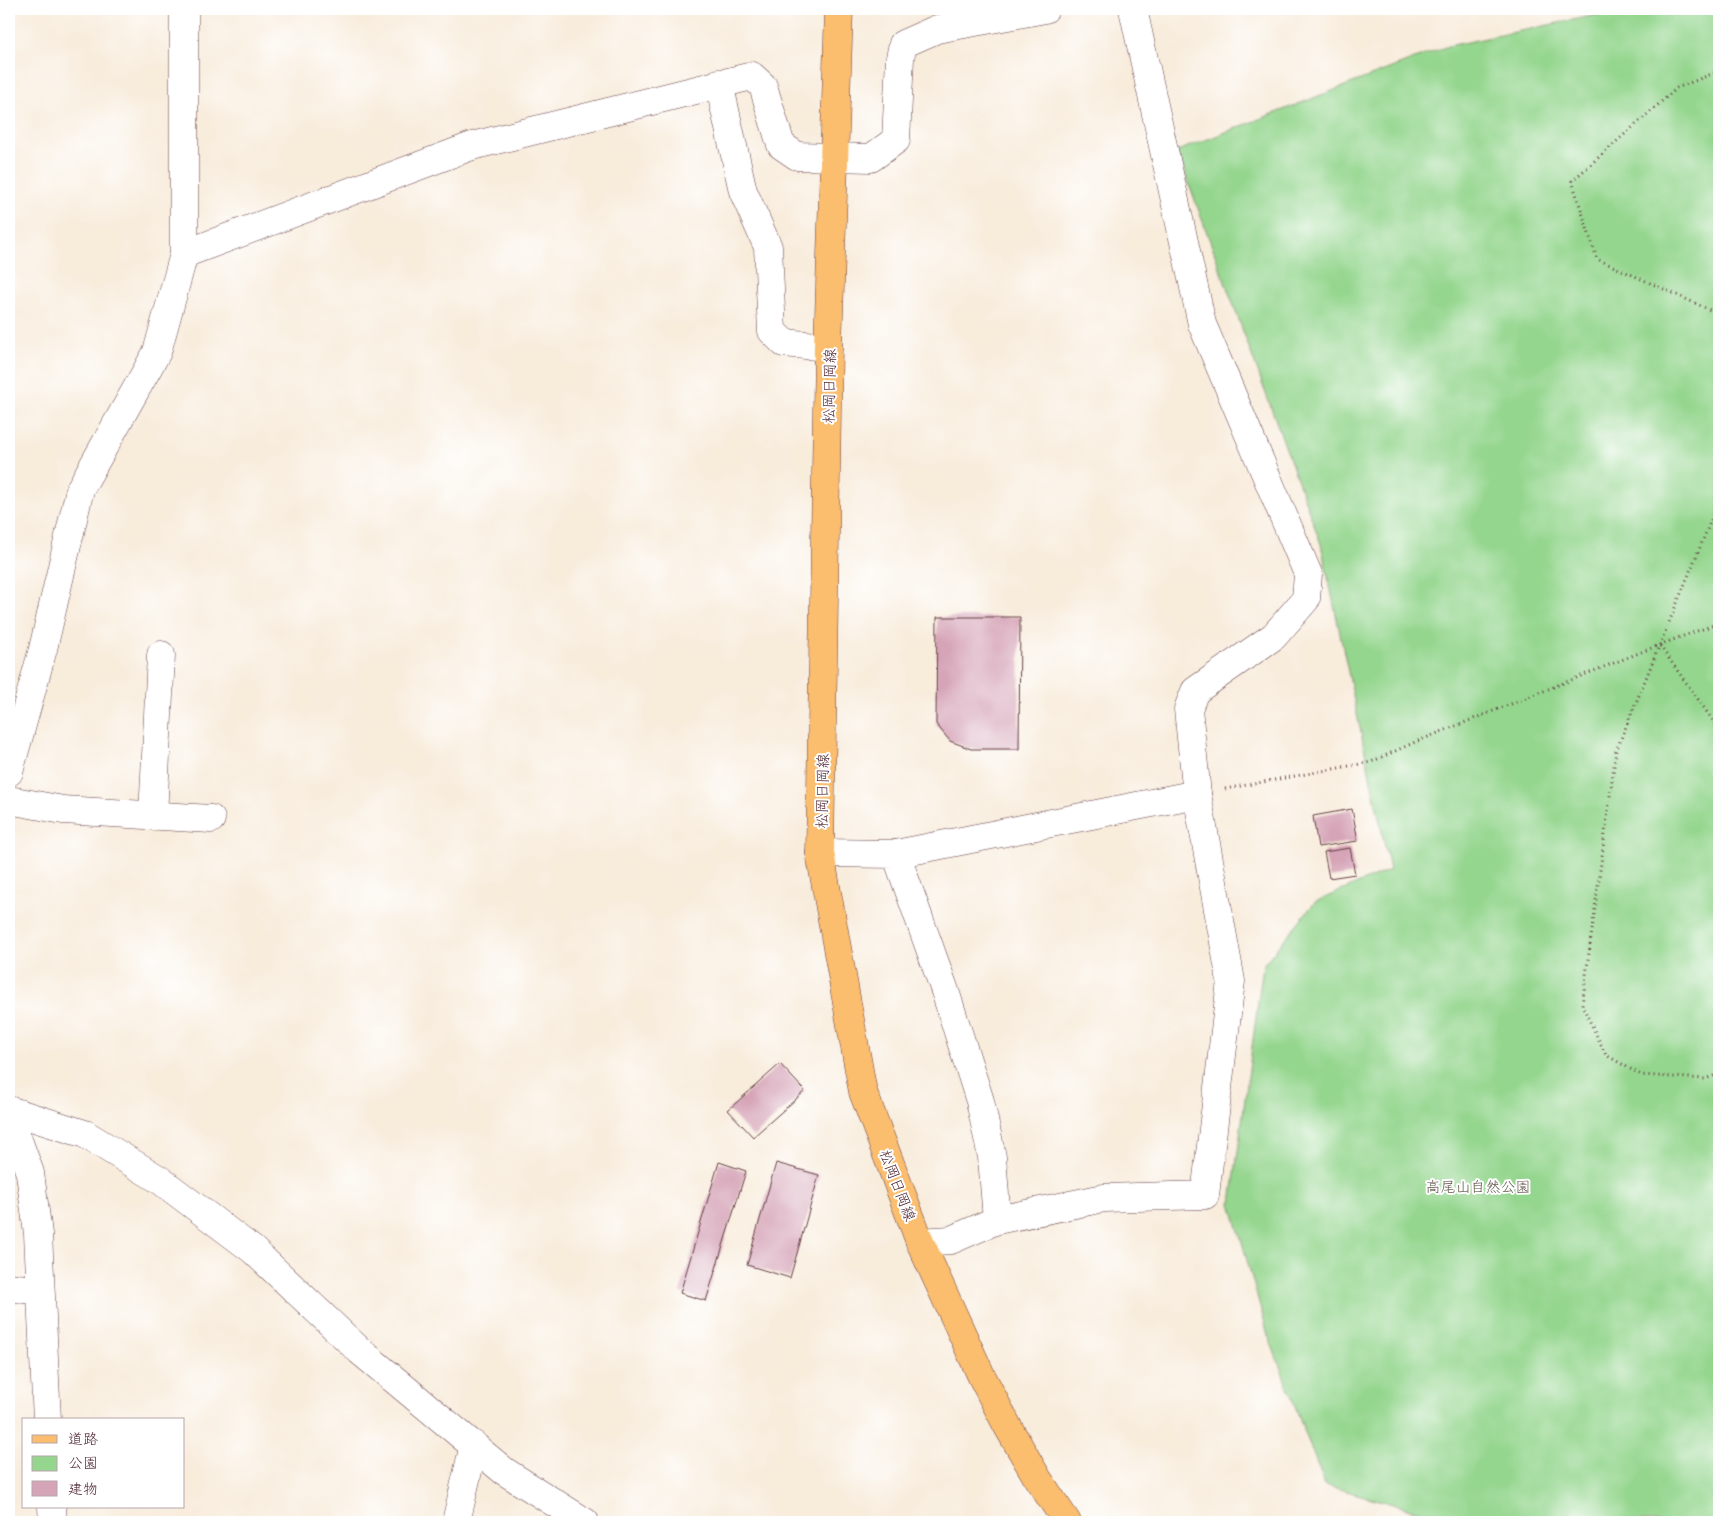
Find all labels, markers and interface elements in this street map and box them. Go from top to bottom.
street label: 松岡日岡線 [816,348,840,424]
street label: 松岡日岡線 [809,753,833,829]
street label: 松岡日岡線 [875,1146,923,1224]
park label: 高尾山自然公園 [1425,1174,1531,1197]
legend [22,1418,185,1508]
text: 道路 [68,1426,98,1449]
text: 公園 [68,1450,98,1473]
text: 建物 [68,1476,98,1499]

